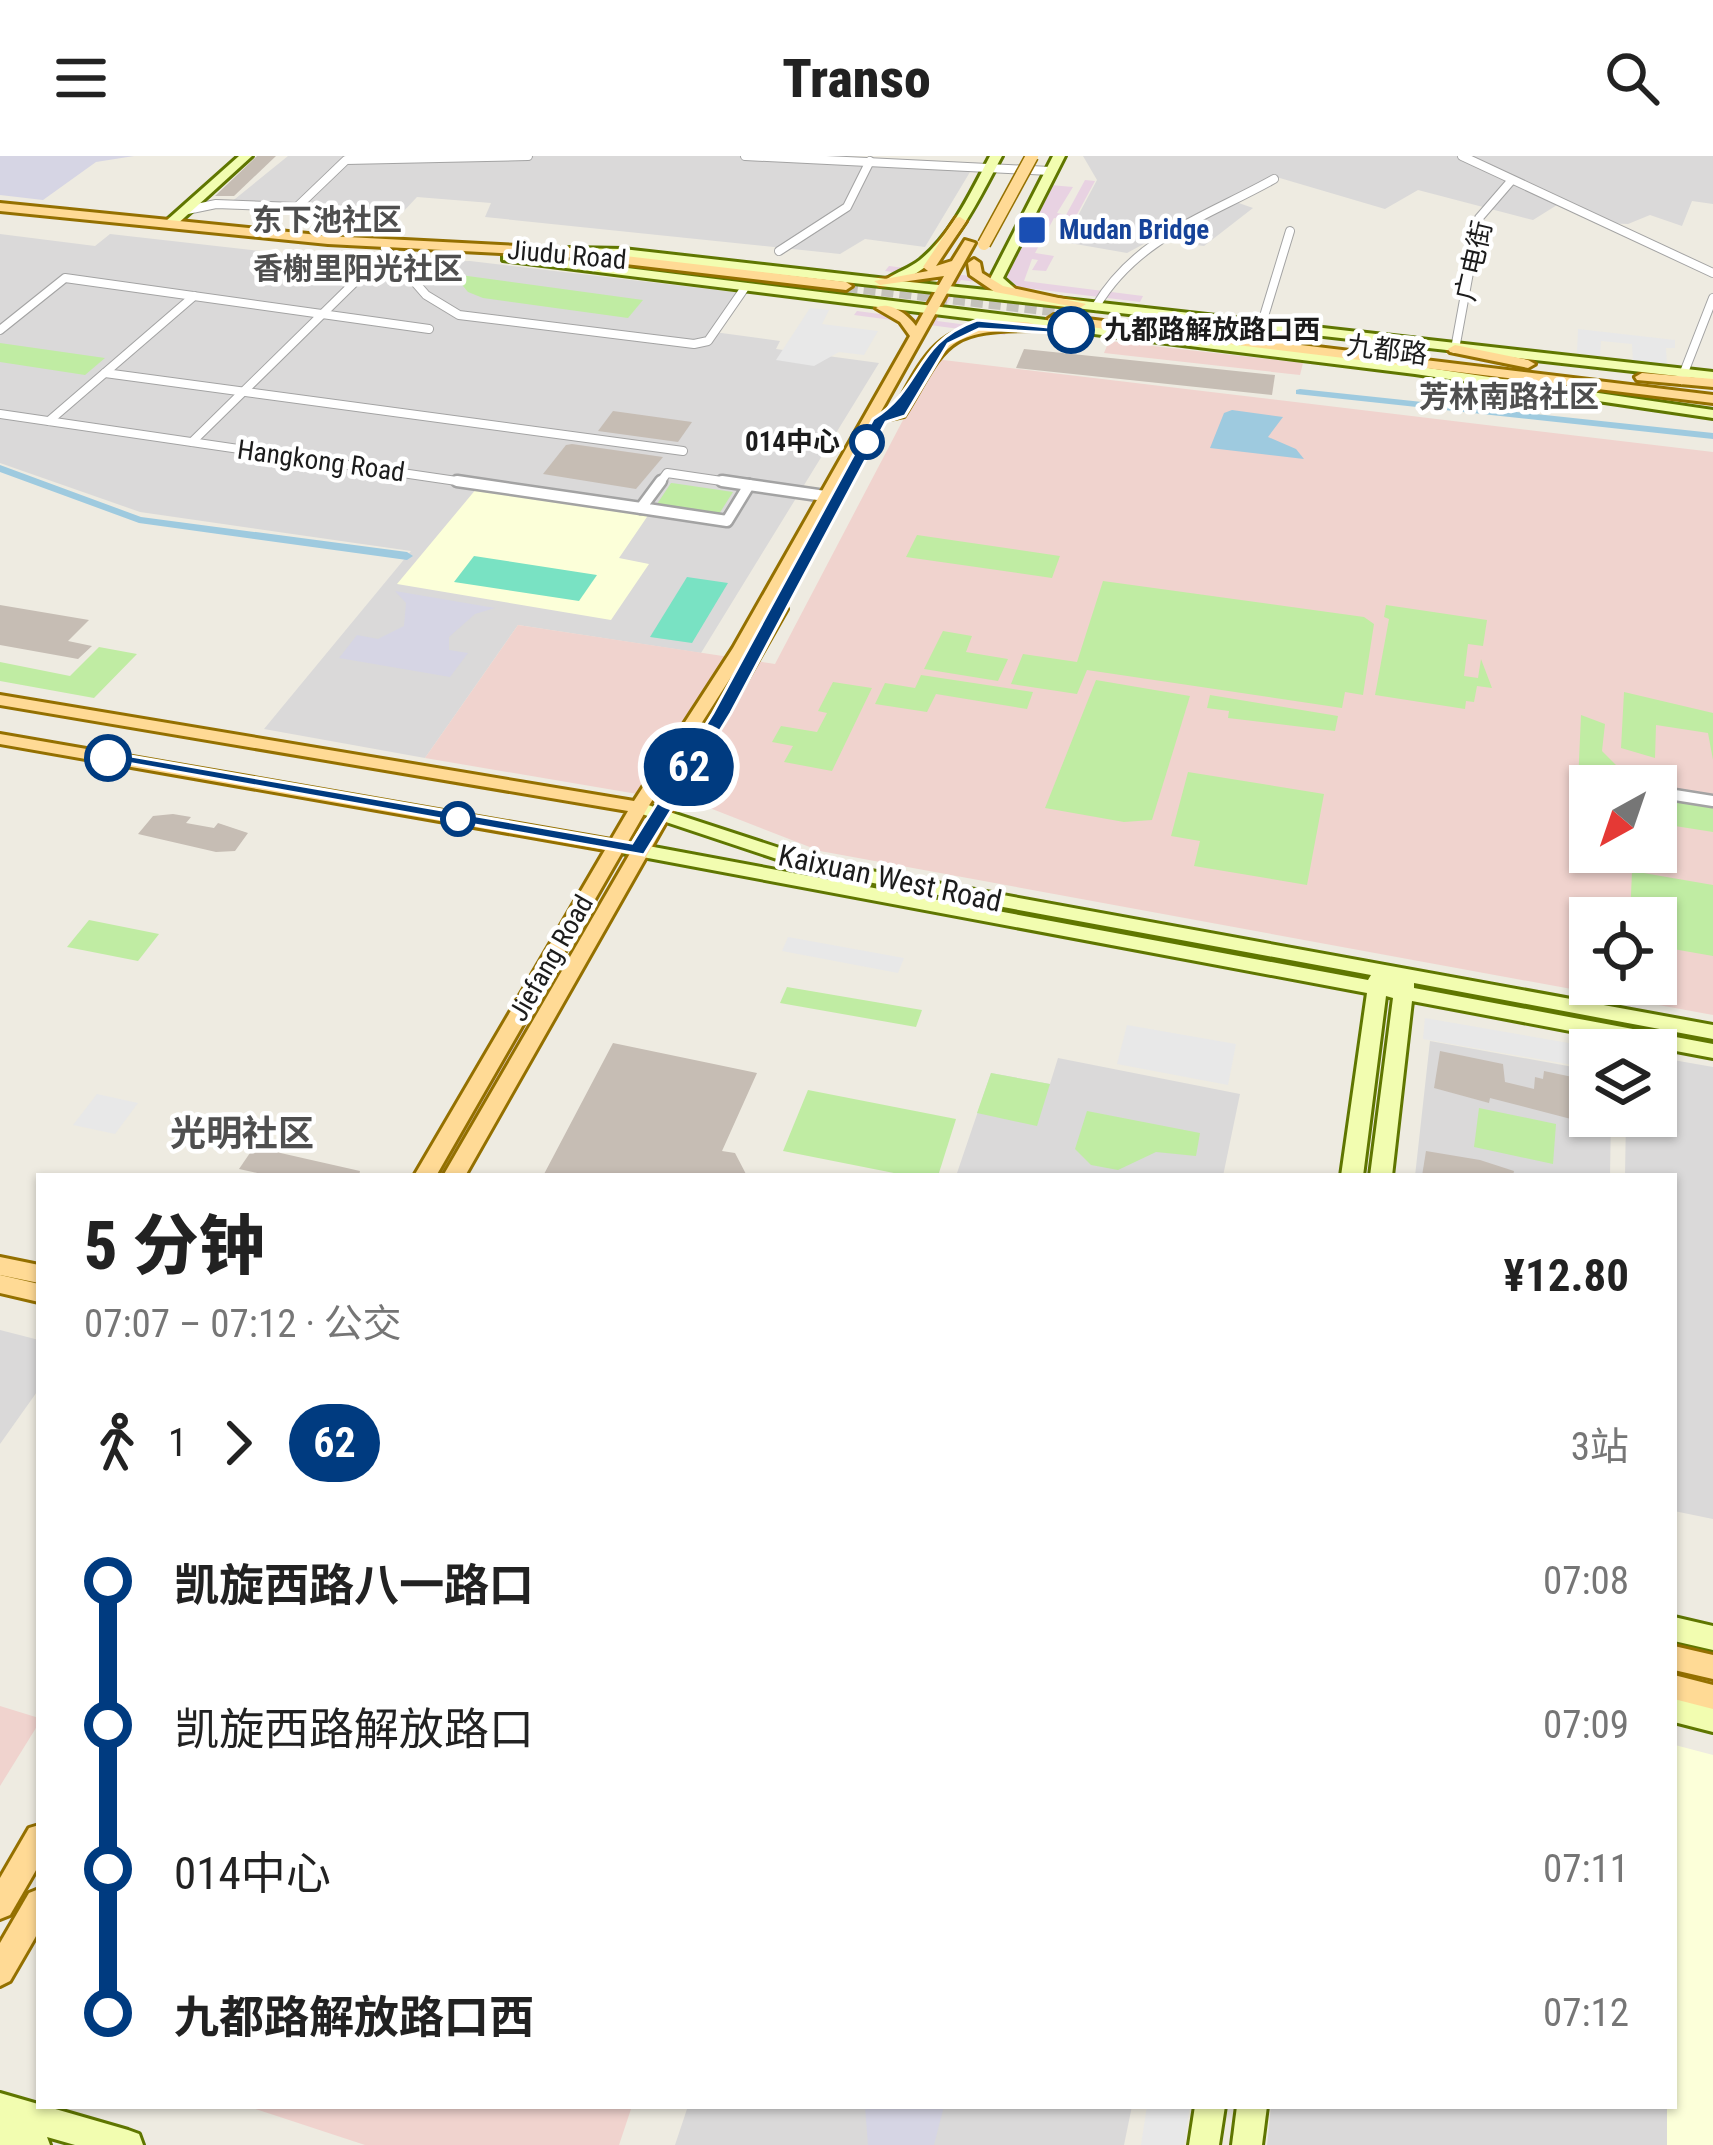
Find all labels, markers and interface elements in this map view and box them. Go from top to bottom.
icon: menu [48,45,114,111]
icon: search [1599,45,1665,111]
text: Transo [782,47,931,110]
district label: 东下池社区 [252,202,402,237]
marker: Mudan Bridge [1016,214,1048,246]
place label: Mudan Bridge [1059,214,1209,246]
street label: 广电街 [1449,218,1499,304]
street label: Jiudu Road [506,234,628,276]
district label: 香榭里阳光社区 [253,251,463,286]
marker: 九都路解放路口西 [1049,308,1093,352]
place label: 九都路解放路口西 [1104,314,1320,346]
street label: 九都路 [1345,329,1429,371]
district label: 芳林南路社区 [1419,379,1599,414]
place label: 014中心 [745,426,840,458]
marker: 014中心 [851,426,883,458]
street label: Hangkong Road [235,433,407,489]
line badge: 62 [635,728,743,806]
unlabelled marker [86,736,130,780]
text: 62 [668,742,710,791]
north arrow [1569,765,1677,873]
map controls [1569,765,1677,1137]
unlabelled marker [442,803,474,835]
street label: Kaixuan West Road [775,837,1005,919]
street label: Jiefang Road [502,889,600,1027]
button: locate [1569,897,1677,1005]
button: layers [1569,1029,1677,1137]
district label: 光明社区 [170,1113,314,1155]
text: 5 分钟 [84,1208,265,1285]
text: ¥12.80 [1504,1249,1629,1302]
text: 07:07 – 07:12 · 公交 [84,1301,402,1347]
icon: walk [84,1410,150,1476]
icon: forward [205,1410,271,1476]
text: 62 [313,1418,356,1467]
text: 1 [168,1420,187,1466]
text: 3站 [1571,1424,1629,1470]
text: 07:08 [1543,1558,1629,1604]
text: 凯旋西路八一路口 [174,1559,534,1612]
text: 07:09 [1543,1702,1629,1748]
text: 凯旋西路解放路口 [174,1703,534,1756]
text: 07:11 [1543,1846,1629,1892]
text: 014中心 [174,1847,331,1900]
text: 07:12 [1543,1990,1629,2036]
text: 九都路解放路口西 [174,1991,534,2044]

